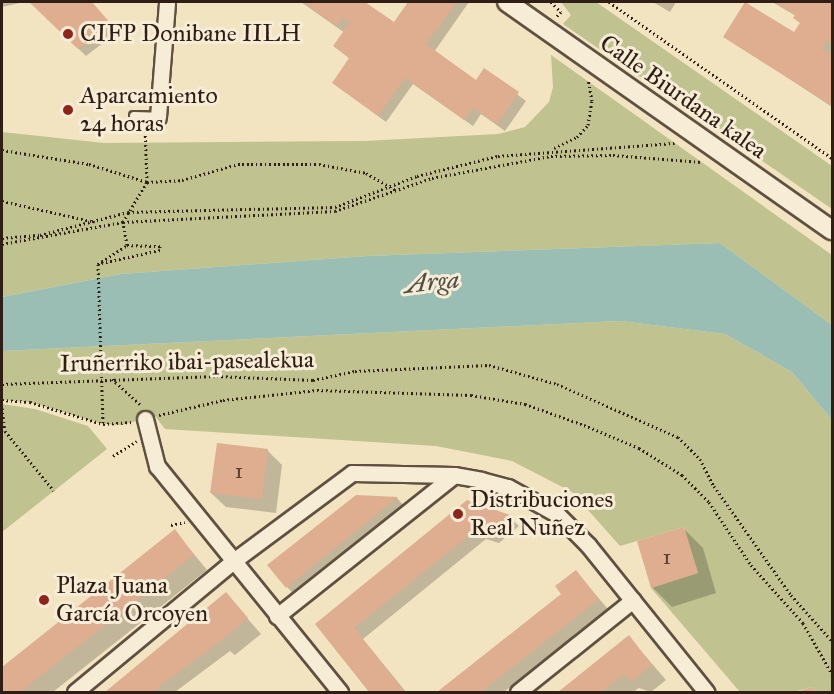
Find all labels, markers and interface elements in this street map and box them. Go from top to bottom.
place label: CIFP Donibane IILH [80,20,301,48]
marker: CIFP Donibane IILH [61,27,75,41]
street label: Calle Biurdana kalea [594,29,772,165]
place label: Aparcamiento 24 horas [80,82,218,138]
marker: Aparcamiento 24 horas [61,103,75,117]
water label: Arga [403,264,461,300]
street label: Iruñerriko ibai-pasealekua [60,345,314,379]
house number: 1 [235,458,243,484]
place label: Distribuciones Real Nuñez [470,486,613,542]
marker: Distribuciones Real Nuñez [451,507,465,521]
house number: 1 [663,544,671,570]
place label: Plaza Juana García Orcoyen [56,572,208,628]
marker: Plaza Juana García Orcoyen [37,593,51,607]

